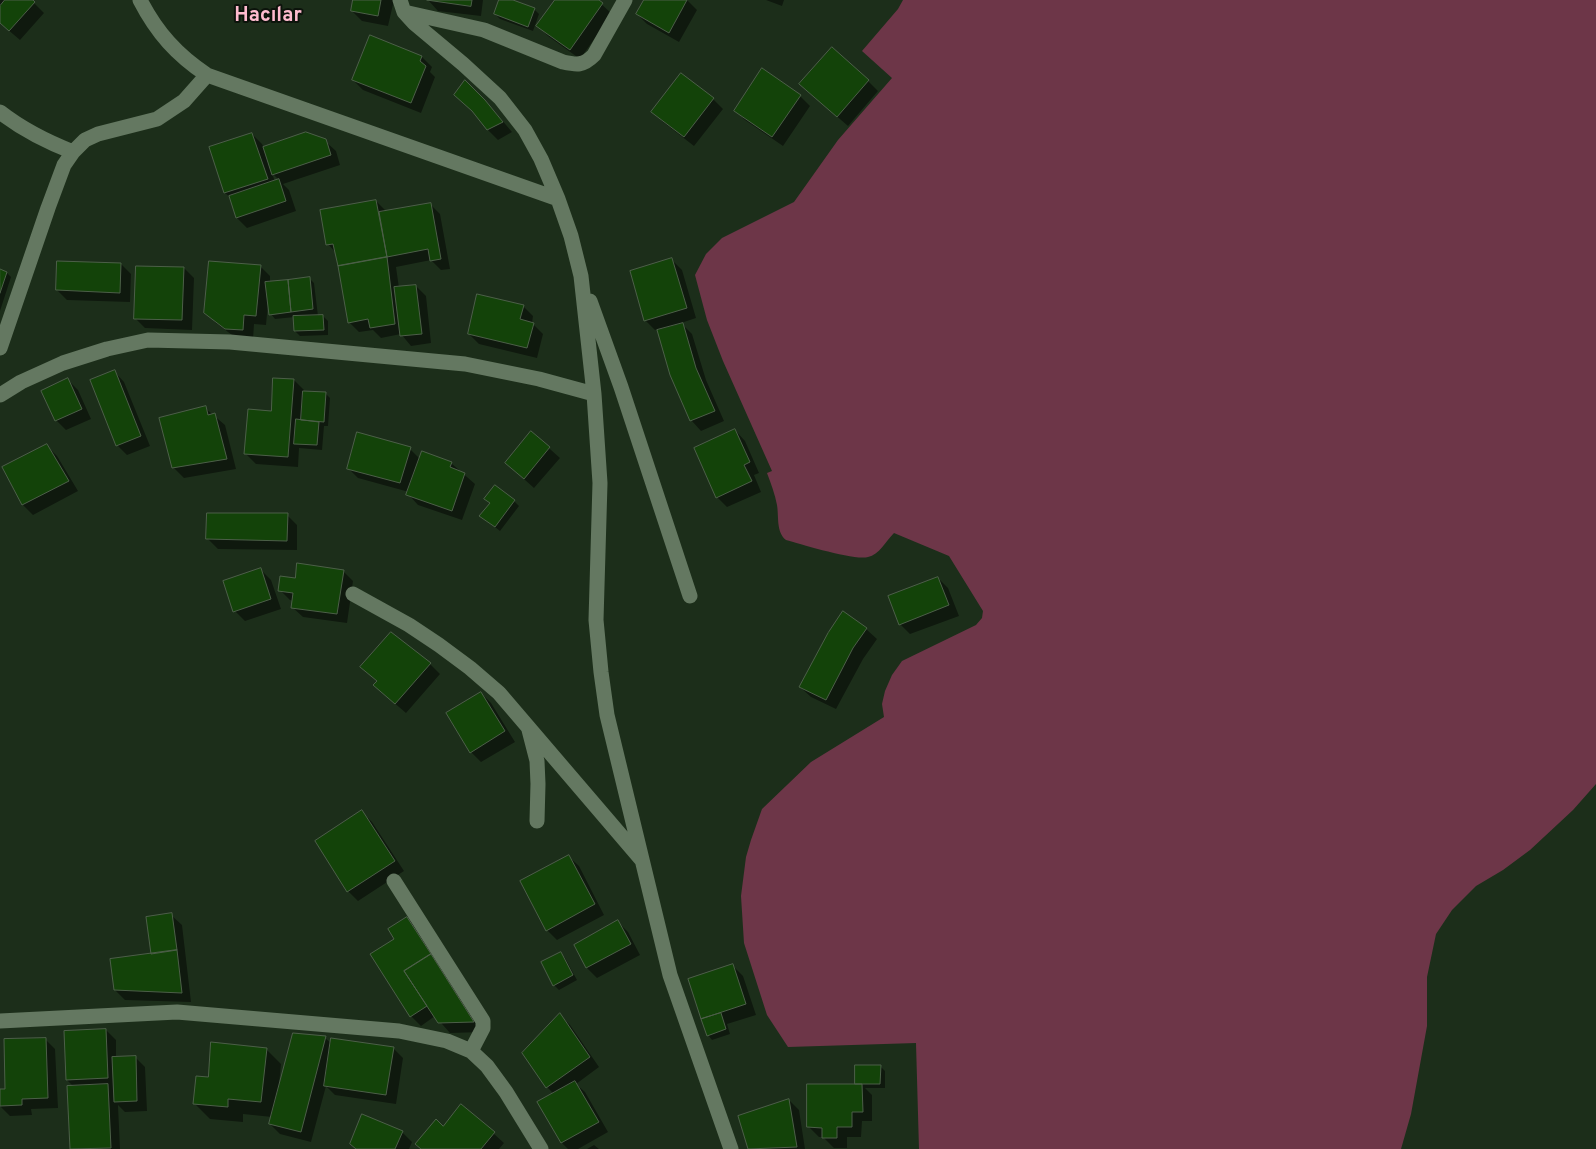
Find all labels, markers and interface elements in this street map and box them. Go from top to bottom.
district label: Hacılar [234,5,302,29]

